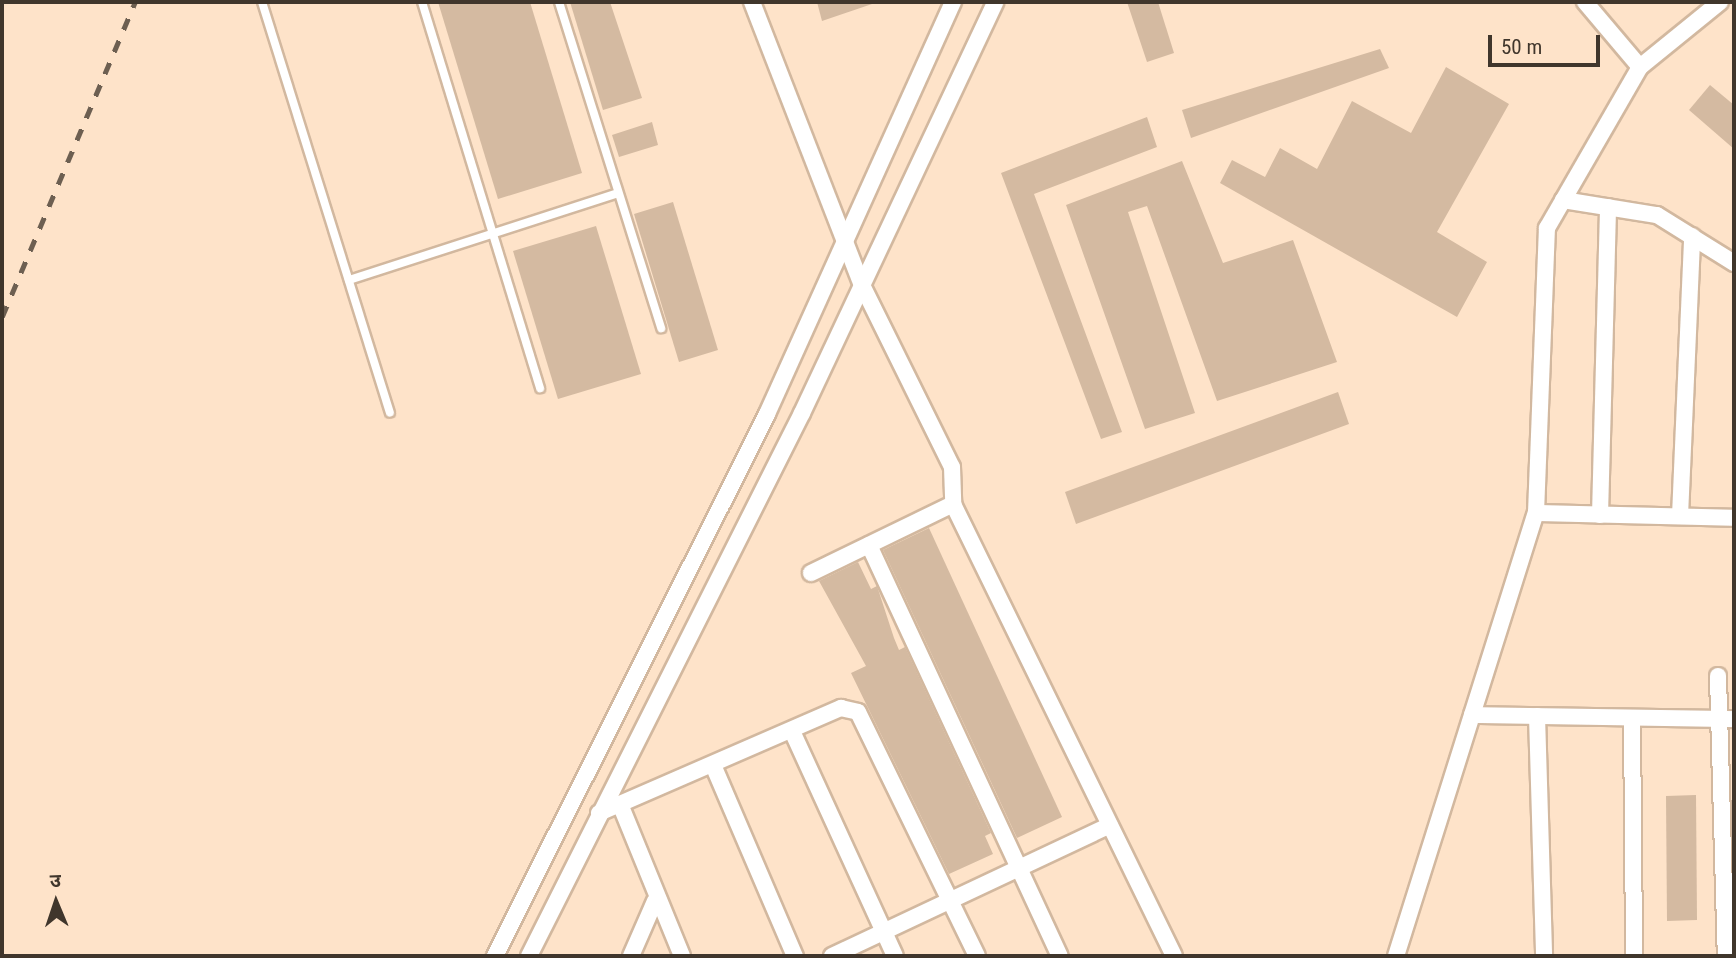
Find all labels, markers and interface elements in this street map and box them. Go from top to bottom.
scale bar [1491,21,1603,65]
text: 50 m [1501,35,1542,59]
north arrow [21,867,91,937]
text: उ [49,869,61,892]

